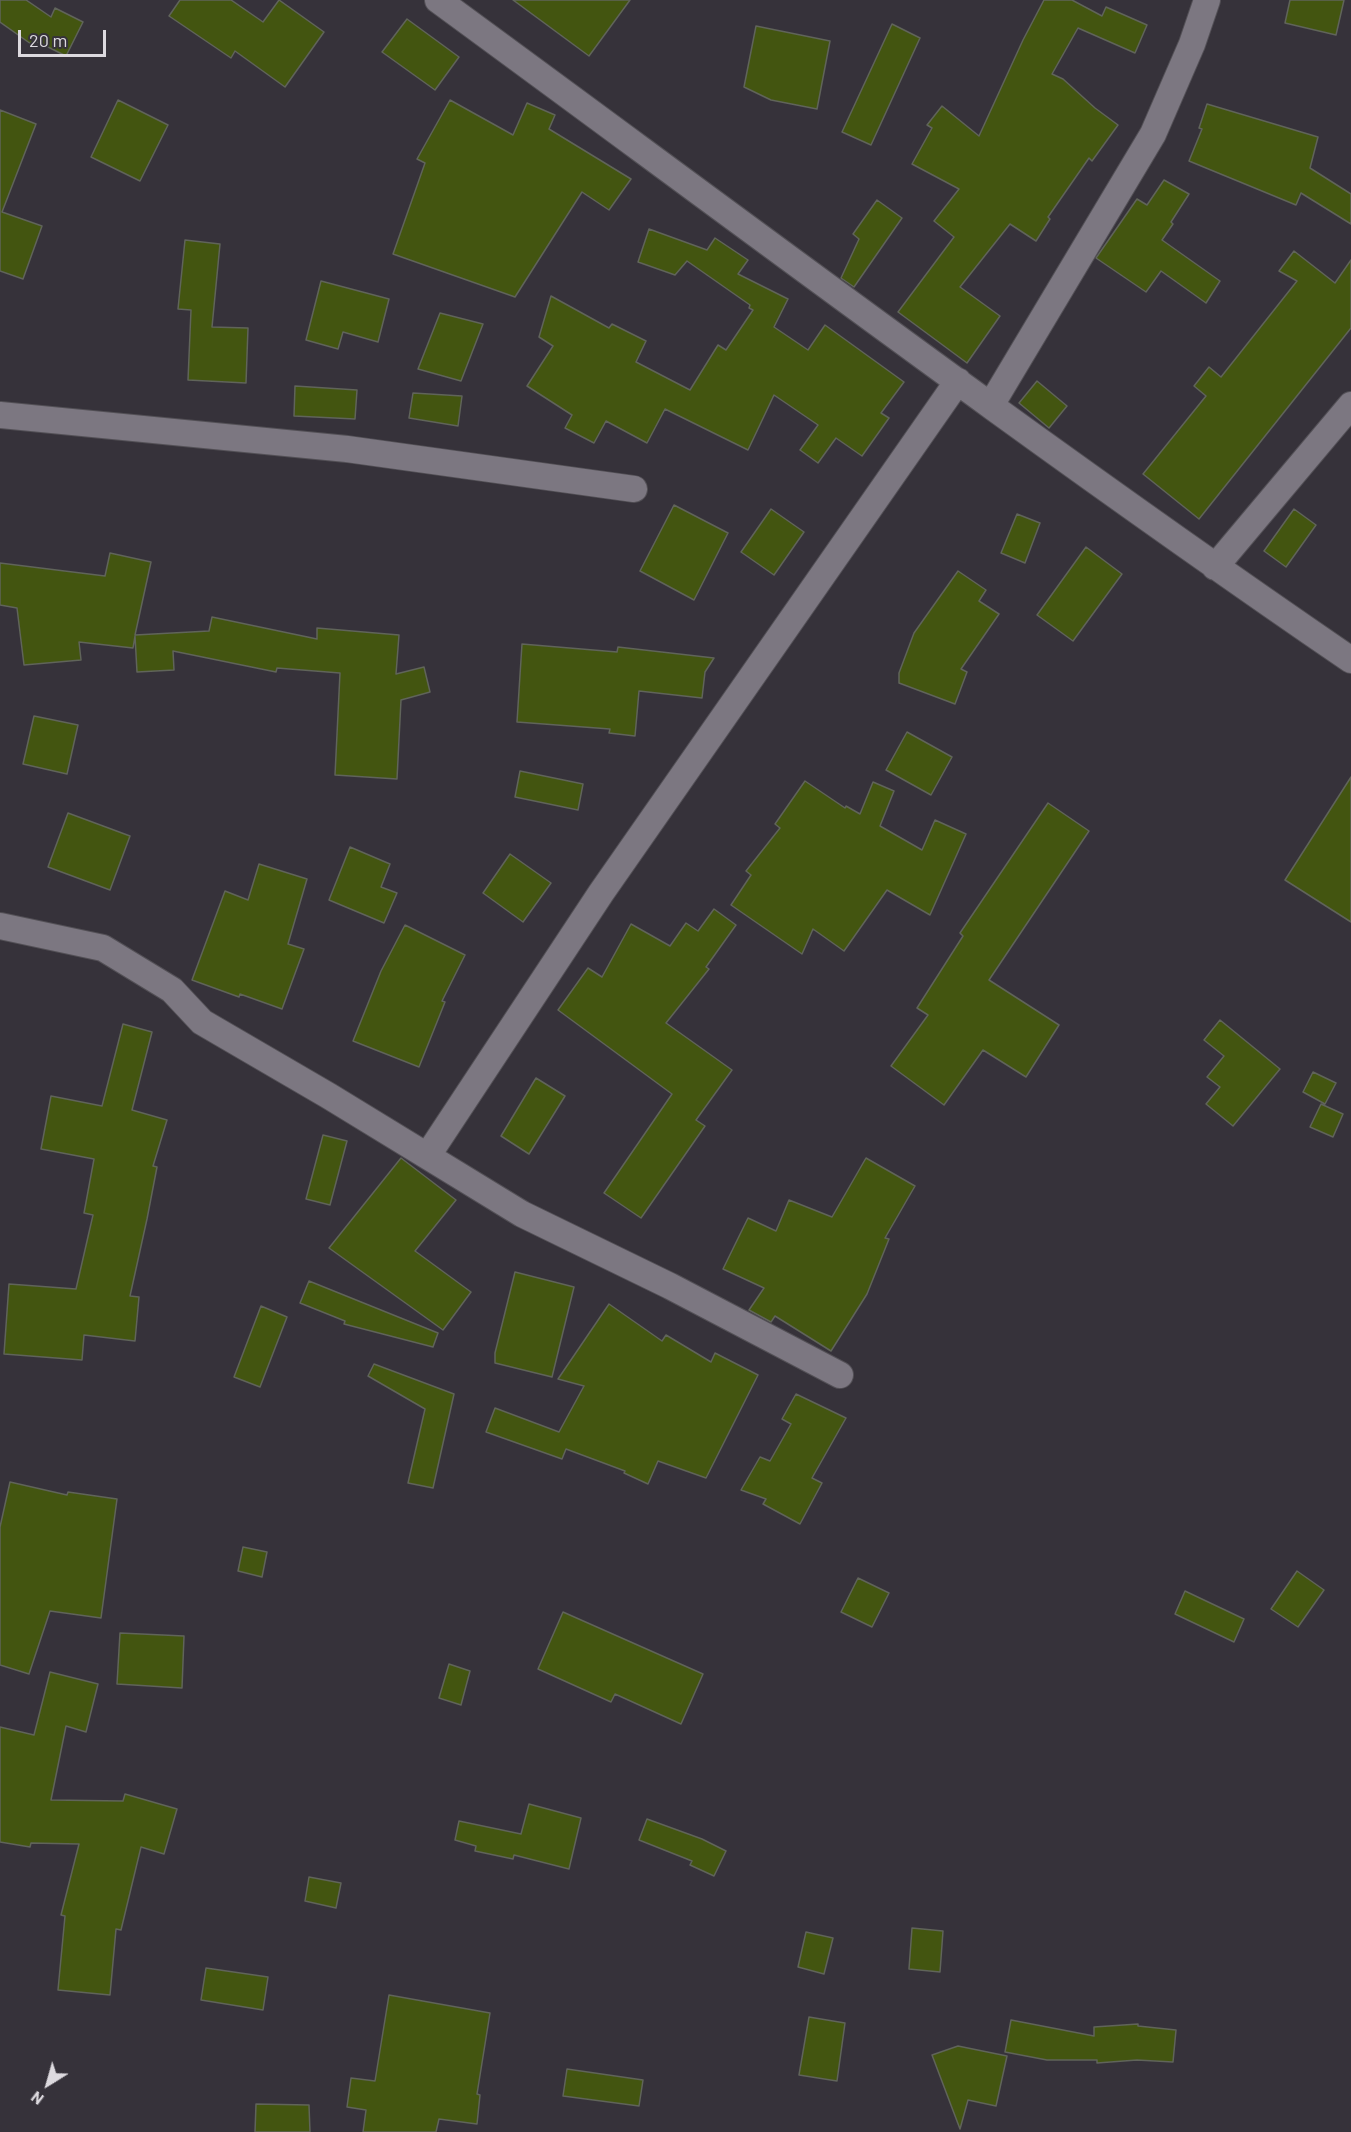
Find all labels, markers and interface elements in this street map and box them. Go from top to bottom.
scale bar [21,18,110,56]
text: 20 m [29,29,67,51]
north arrow [18,2054,78,2114]
text: N [27,2088,47,2110]

